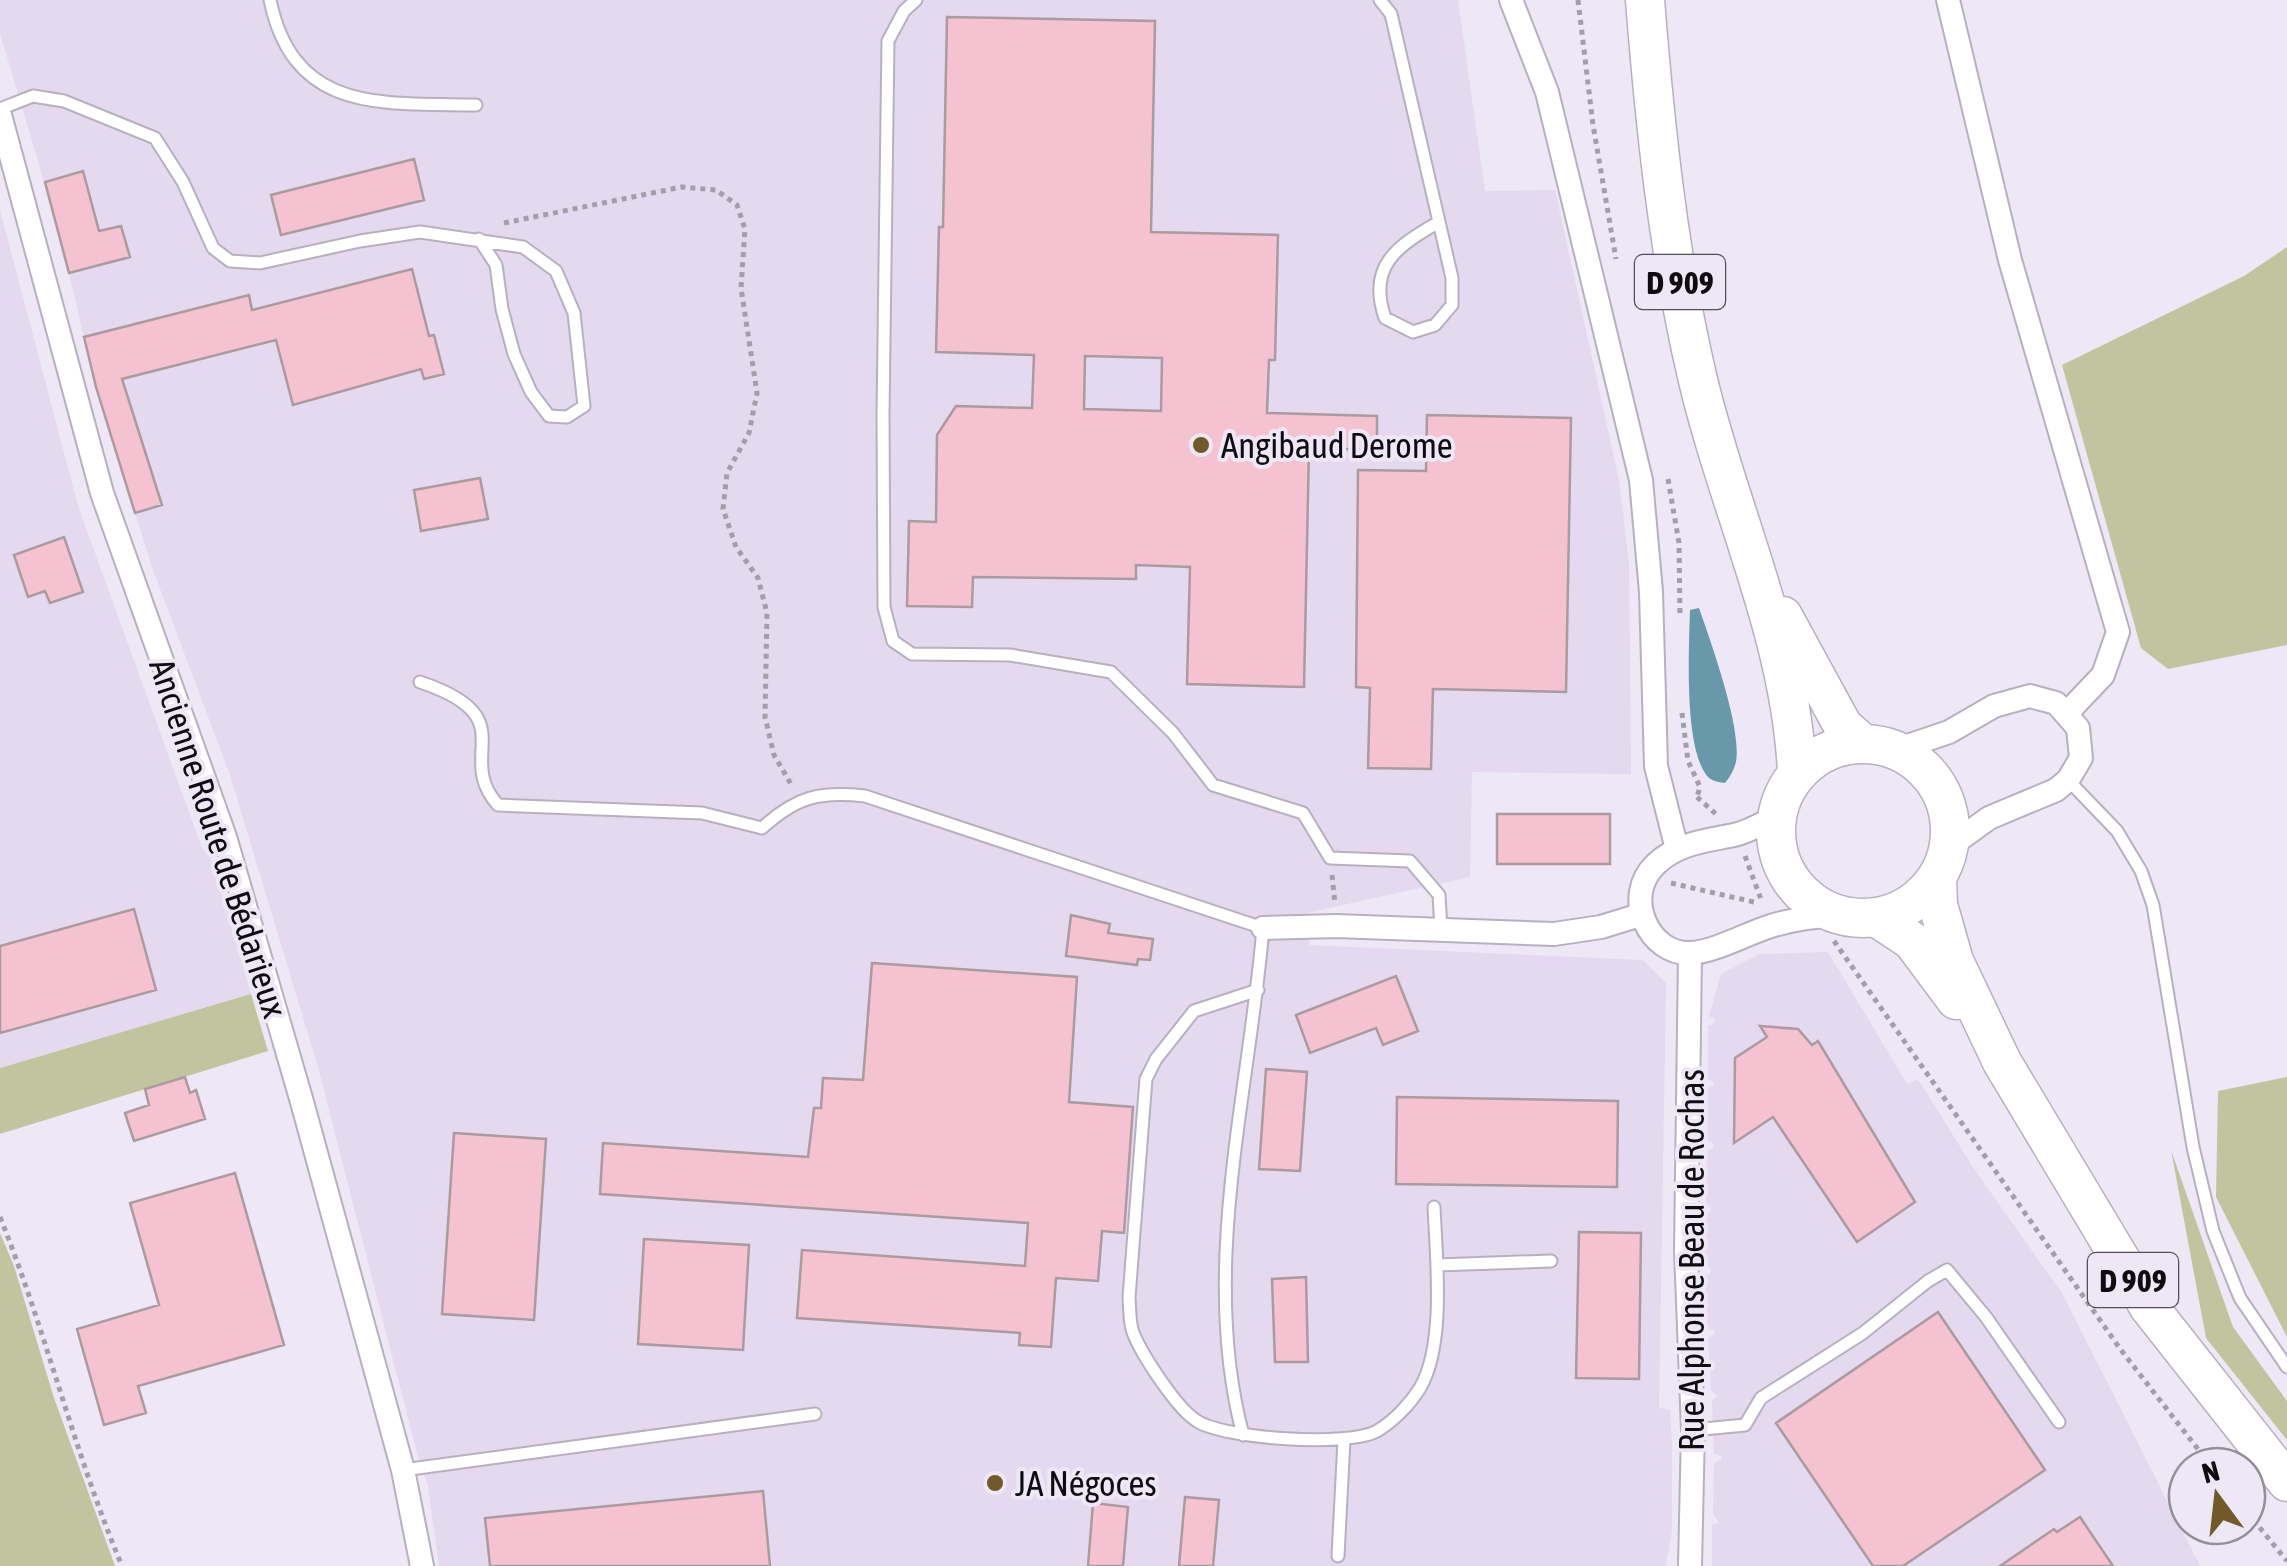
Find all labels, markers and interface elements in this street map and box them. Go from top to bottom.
road number: D 909 [1635,255,1725,309]
place label: Angibaud Derome [1221,425,1453,465]
marker: Angibaud Derome [1190,434,1212,456]
street label: Ancienne Route de Bédarieux [142,654,296,1022]
street label: Rue Alphonse Beau de Rochas [1671,1069,1711,1451]
road number: D 909 [2088,1253,2178,1307]
north arrow [2167,1446,2267,1546]
text: N [2198,1454,2223,1489]
place label: JA Négoces [1015,1463,1157,1503]
marker: JA Négoces [984,1472,1006,1494]

